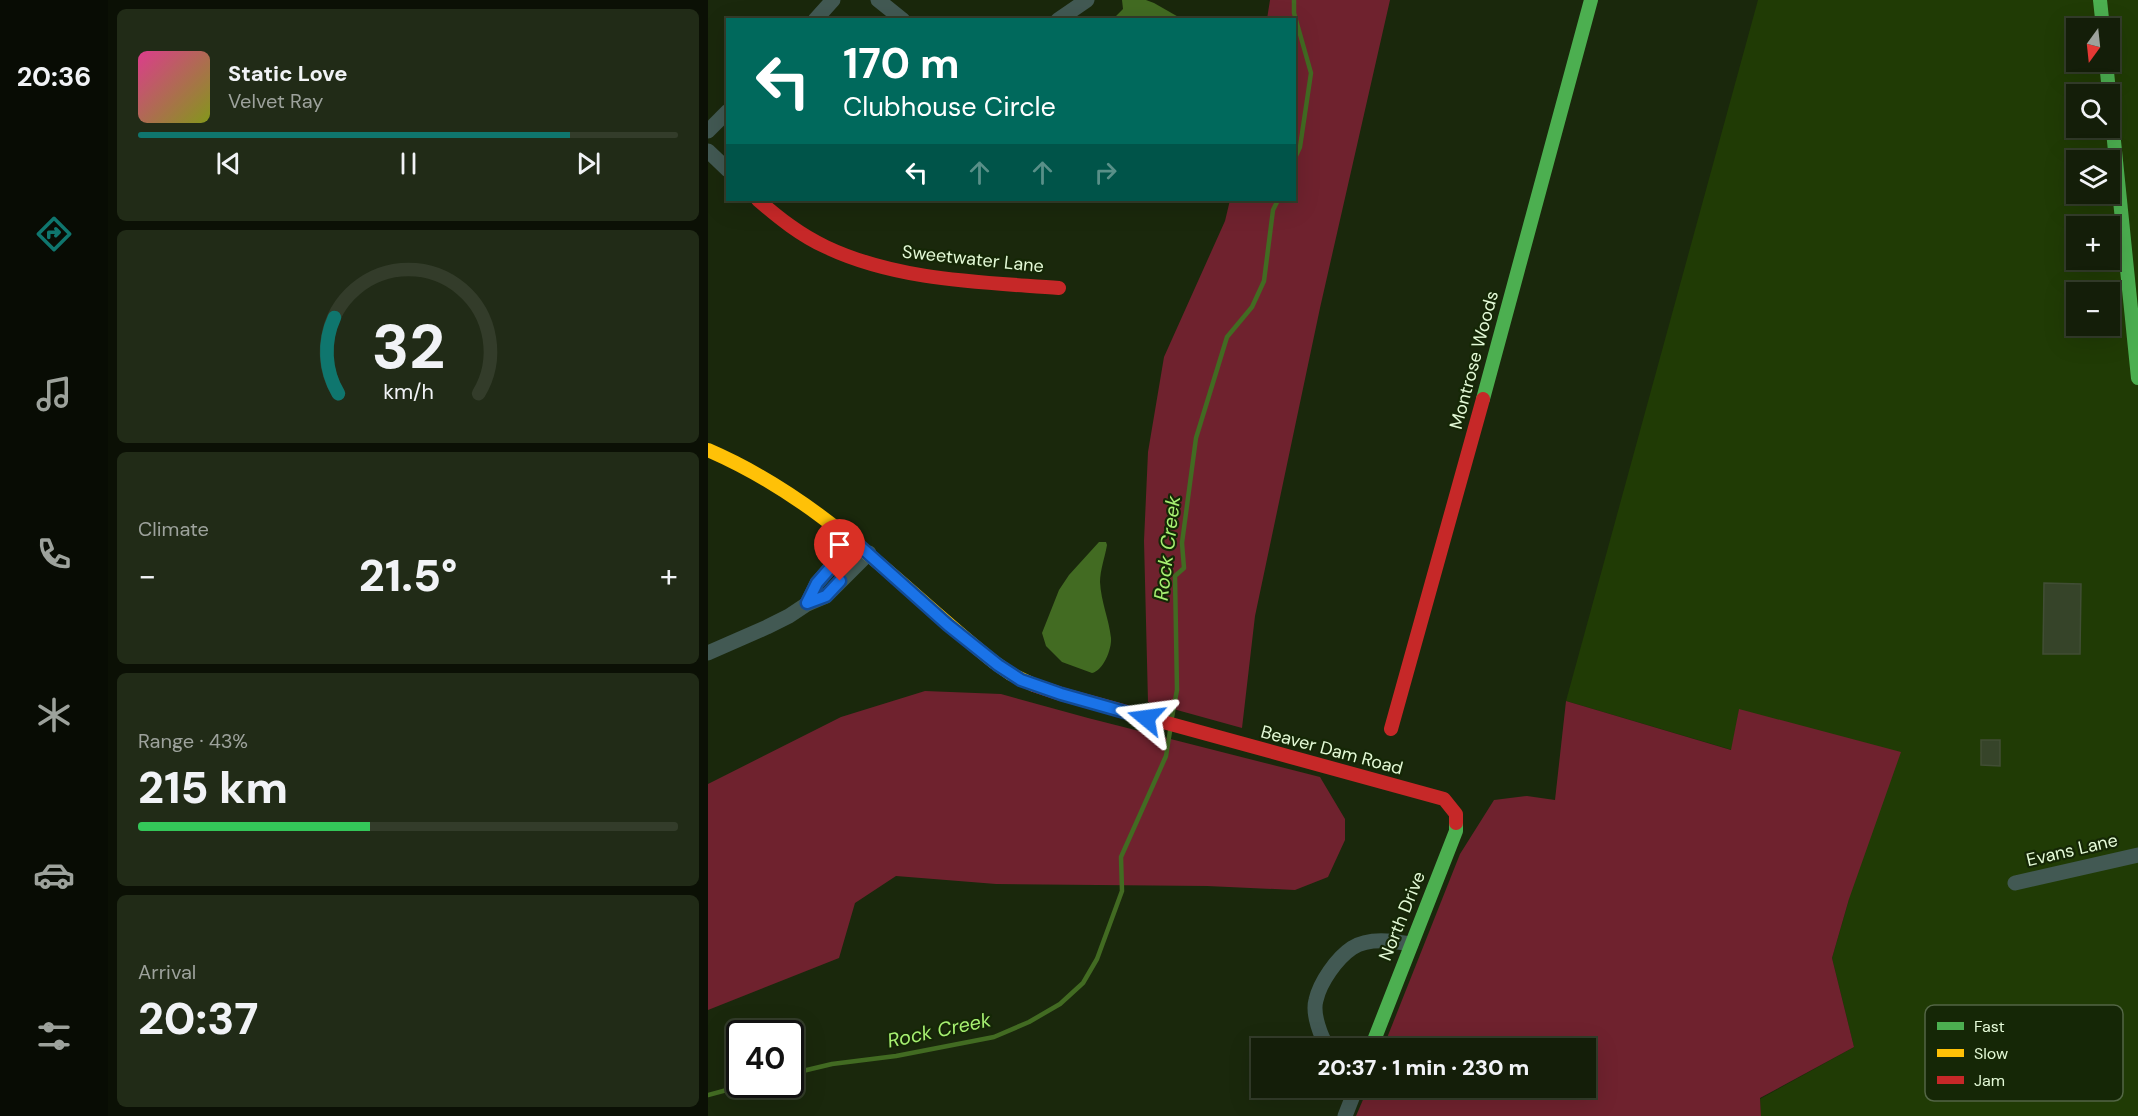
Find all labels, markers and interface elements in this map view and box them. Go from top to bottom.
north arrow [2066,18,2120,72]
map controls [2066,18,2120,336]
text: 170 m [843,36,960,91]
icon: left [744,42,822,120]
text: 20:36 [17,59,91,94]
text: Static Love [228,59,348,88]
button: search [2066,84,2120,138]
text: Velvet Ray [228,88,323,114]
text: Clubhouse Circle [843,89,1056,124]
icon: previous [212,147,245,180]
icon: pause [392,147,425,180]
icon: next [572,147,605,180]
button: layers [2066,150,2120,204]
icon: left [900,156,933,189]
icon: ahead [963,156,996,189]
icon: ahead [1026,156,1059,189]
icon: right [1089,156,1122,189]
icon: directions [33,213,75,255]
button: + [2066,216,2120,270]
street label: Sweetwater Lane [901,240,1045,278]
button: − [2066,282,2120,336]
street label: Montrose Woods [1444,288,1504,432]
text: 32 [371,306,445,387]
icon: music [33,373,75,415]
text: km/h [383,378,433,406]
water label: Rock Creek [1148,493,1186,602]
text: Climate [138,516,209,542]
pin [814,519,865,581]
icon: arrive [823,528,856,561]
icon: phone [33,533,75,575]
text: 21.5° [359,546,457,605]
text: − [138,554,156,597]
text: + [660,554,678,597]
position arrow [1114,686,1178,750]
icon: climate [33,694,75,736]
street label: Beaver Dam Road [1258,719,1406,781]
text: Range · 43% [138,728,248,754]
text: 215 km [138,758,288,817]
street label: Evans Lane [2024,828,2120,872]
icon: car [33,854,75,896]
street label: North Drive [1373,868,1431,964]
text: Arrival [138,959,196,985]
text: 20:37 [138,989,258,1048]
legend [1925,1005,2123,1101]
water label: Rock Creek [885,1006,994,1054]
icon: filters [33,1015,75,1057]
text: Fast [1974,1016,2005,1037]
speed limit sign: 40 [726,1020,804,1098]
text: Slow [1974,1043,2008,1064]
text: 20:37 · 1 min · 230 m [1318,1053,1529,1082]
text: Jam [1974,1070,2005,1091]

